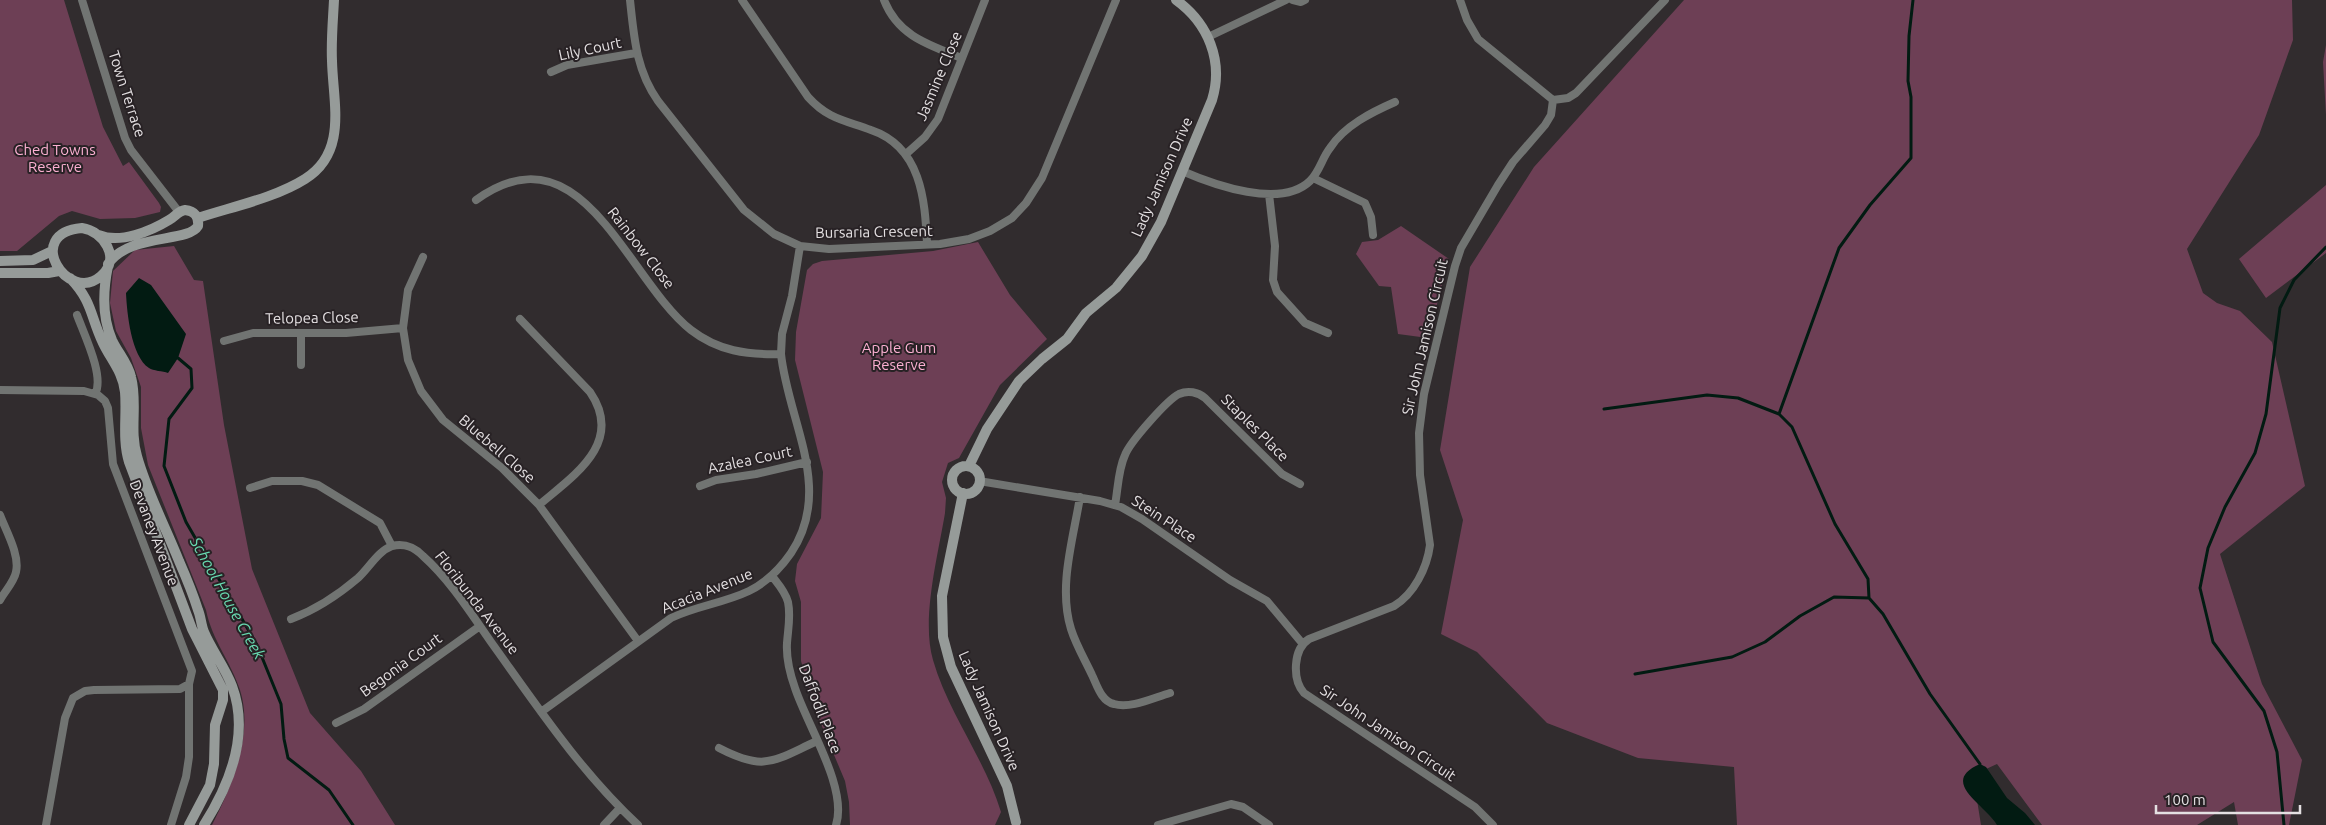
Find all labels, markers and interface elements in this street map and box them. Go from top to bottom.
street label: Jasmine Close [912,29,965,123]
street label: Lily Court [557,34,623,63]
street label: Town Terrace [105,48,149,139]
street label: Lady Jamison Drive [1127,114,1196,239]
park label: Ched Towns Reserve [14,141,96,175]
street label: Rainbow Close [604,204,678,292]
street label: Bursaria Crescent [815,222,933,241]
street label: Sir John Jamison Circuit [1398,257,1451,417]
street label: Telopea Close [265,308,359,327]
park label: Apple Gum Reserve [862,339,936,373]
street label: Staples Place [1218,390,1293,465]
street label: Bluebell Close [456,411,539,486]
street label: Azalea Court [706,442,794,477]
street label: Devaney Avenue [126,478,182,588]
street label: Stein Place [1129,491,1200,546]
water label: School House Creek [186,533,269,663]
street label: Floribunda Avenue [432,548,523,658]
street label: Acacia Avenue [659,565,755,617]
street label: Begonia Court [357,629,445,700]
street label: Lady Jamison Drive [955,648,1024,773]
street label: Daffodil Place [796,662,845,756]
street label: Sir John Jamison Circuit [1317,681,1459,784]
scale bar [2156,782,2300,814]
text: 100 m [2164,791,2206,808]

